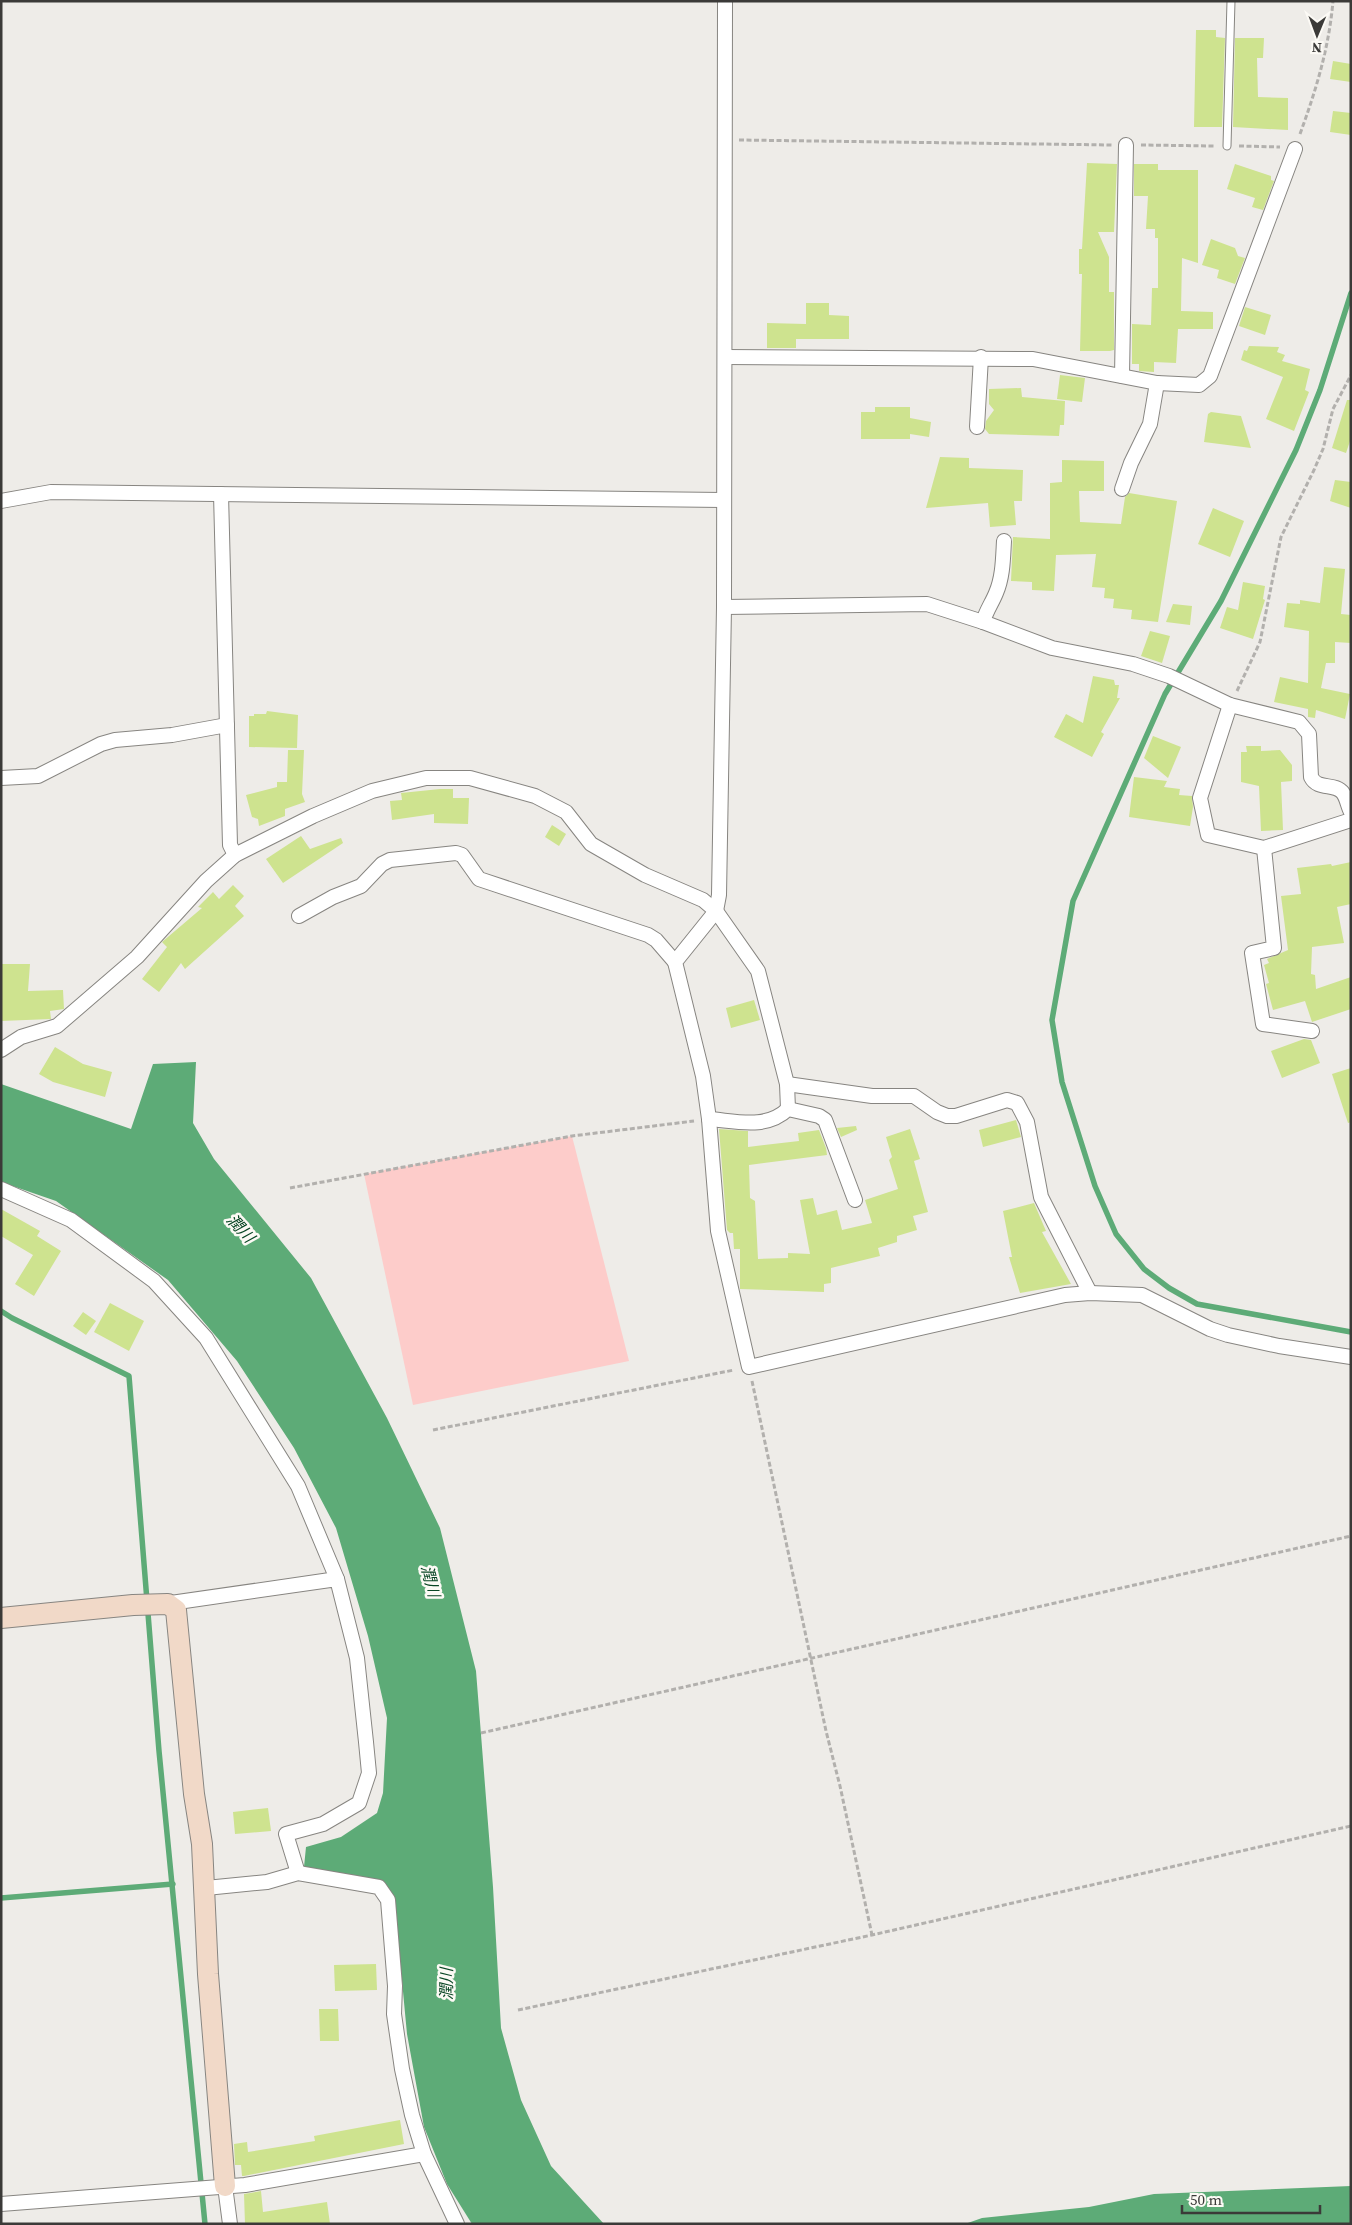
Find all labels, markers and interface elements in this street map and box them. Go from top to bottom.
north arrow [1292,10,1342,60]
text: N [1311,38,1322,58]
water label: 潤川 [222,1209,261,1249]
water label: 潤川 [416,1563,446,1601]
water label: 潤川 [435,1966,457,2000]
scale bar [1182,2182,1320,2214]
text: 50 m [1190,2189,1222,2210]

